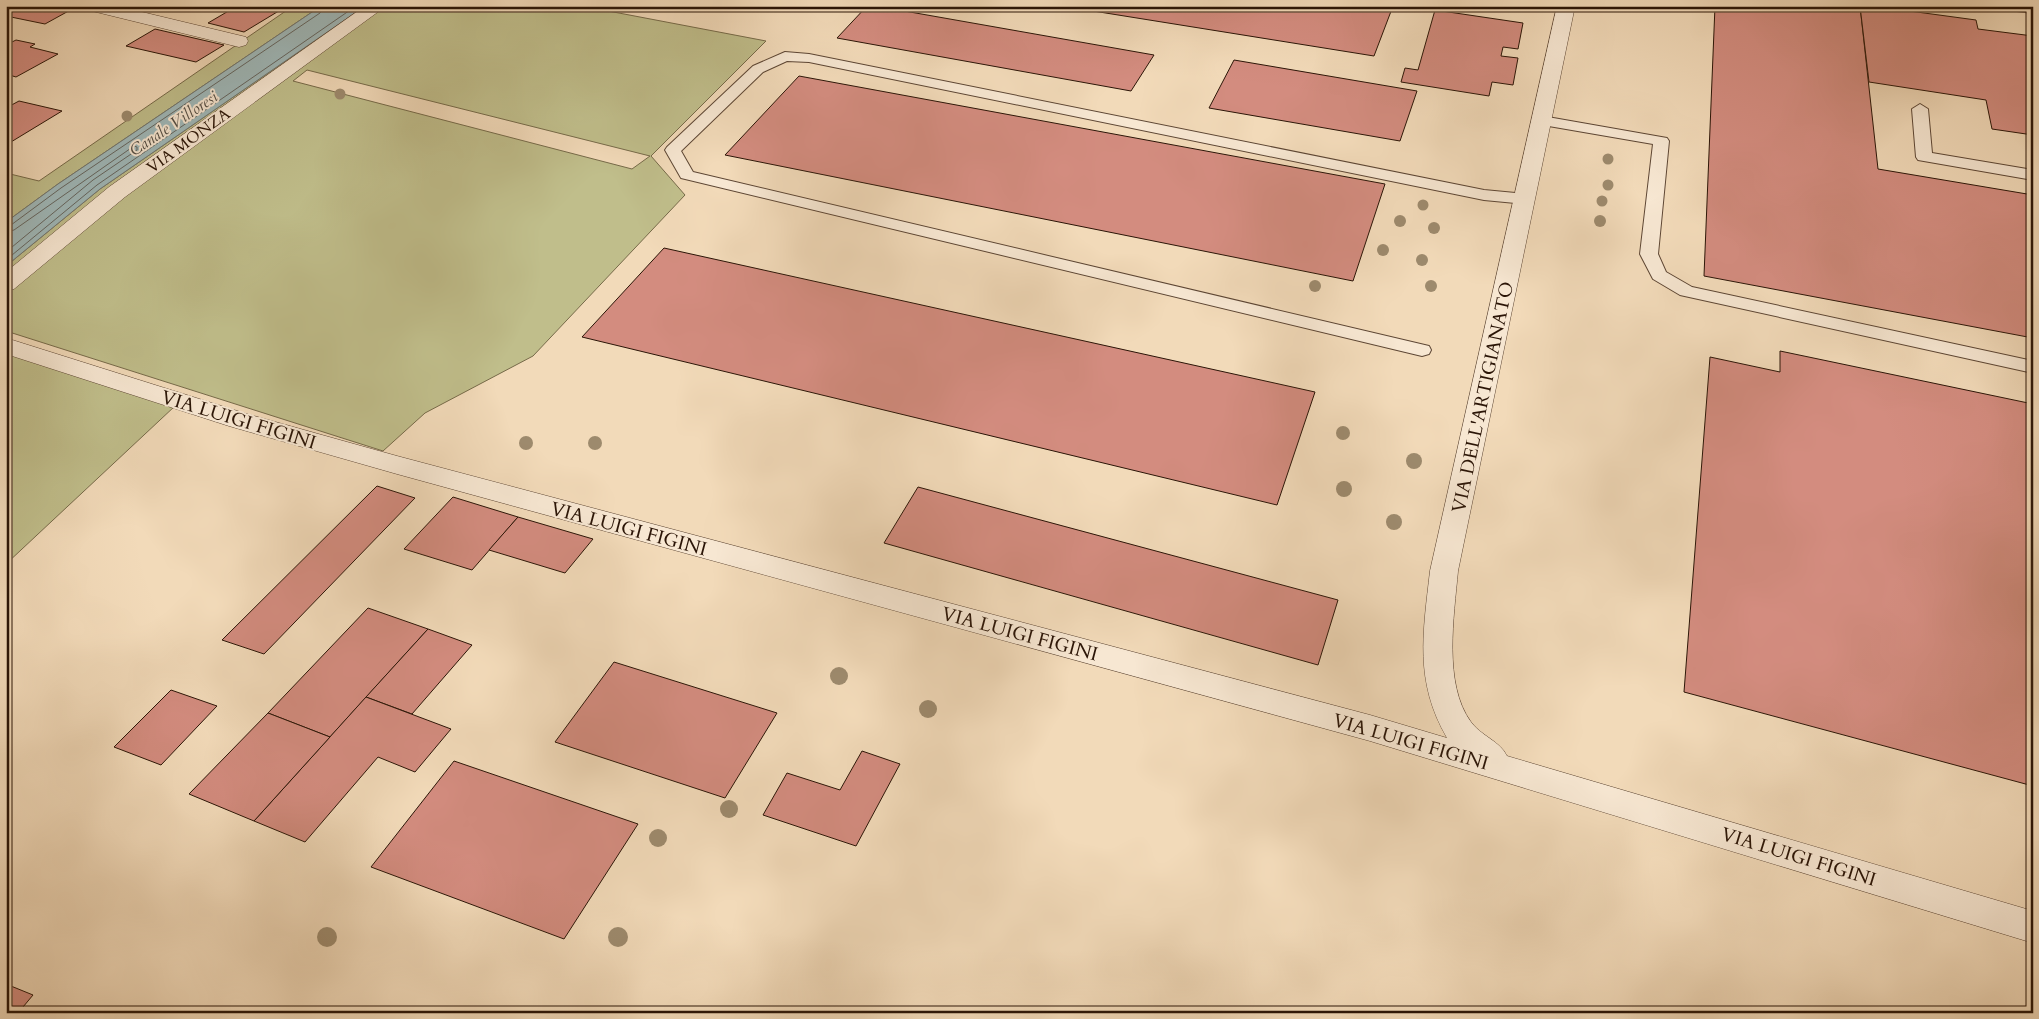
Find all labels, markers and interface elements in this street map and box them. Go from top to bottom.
water label: Canale Villoresi [125,86,223,161]
street label: VIA MONZA [142,103,235,179]
street label: VIA DELL'ARTIGIANATO [1446,279,1520,515]
street label: VIA LUIGI FIGINI [158,384,319,456]
street label: VIA LUIGI FIGINI [548,496,710,562]
street label: VIA LUIGI FIGINI [939,601,1101,667]
street label: VIA LUIGI FIGINI [1330,707,1492,777]
street label: VIA LUIGI FIGINI [1718,821,1879,893]

